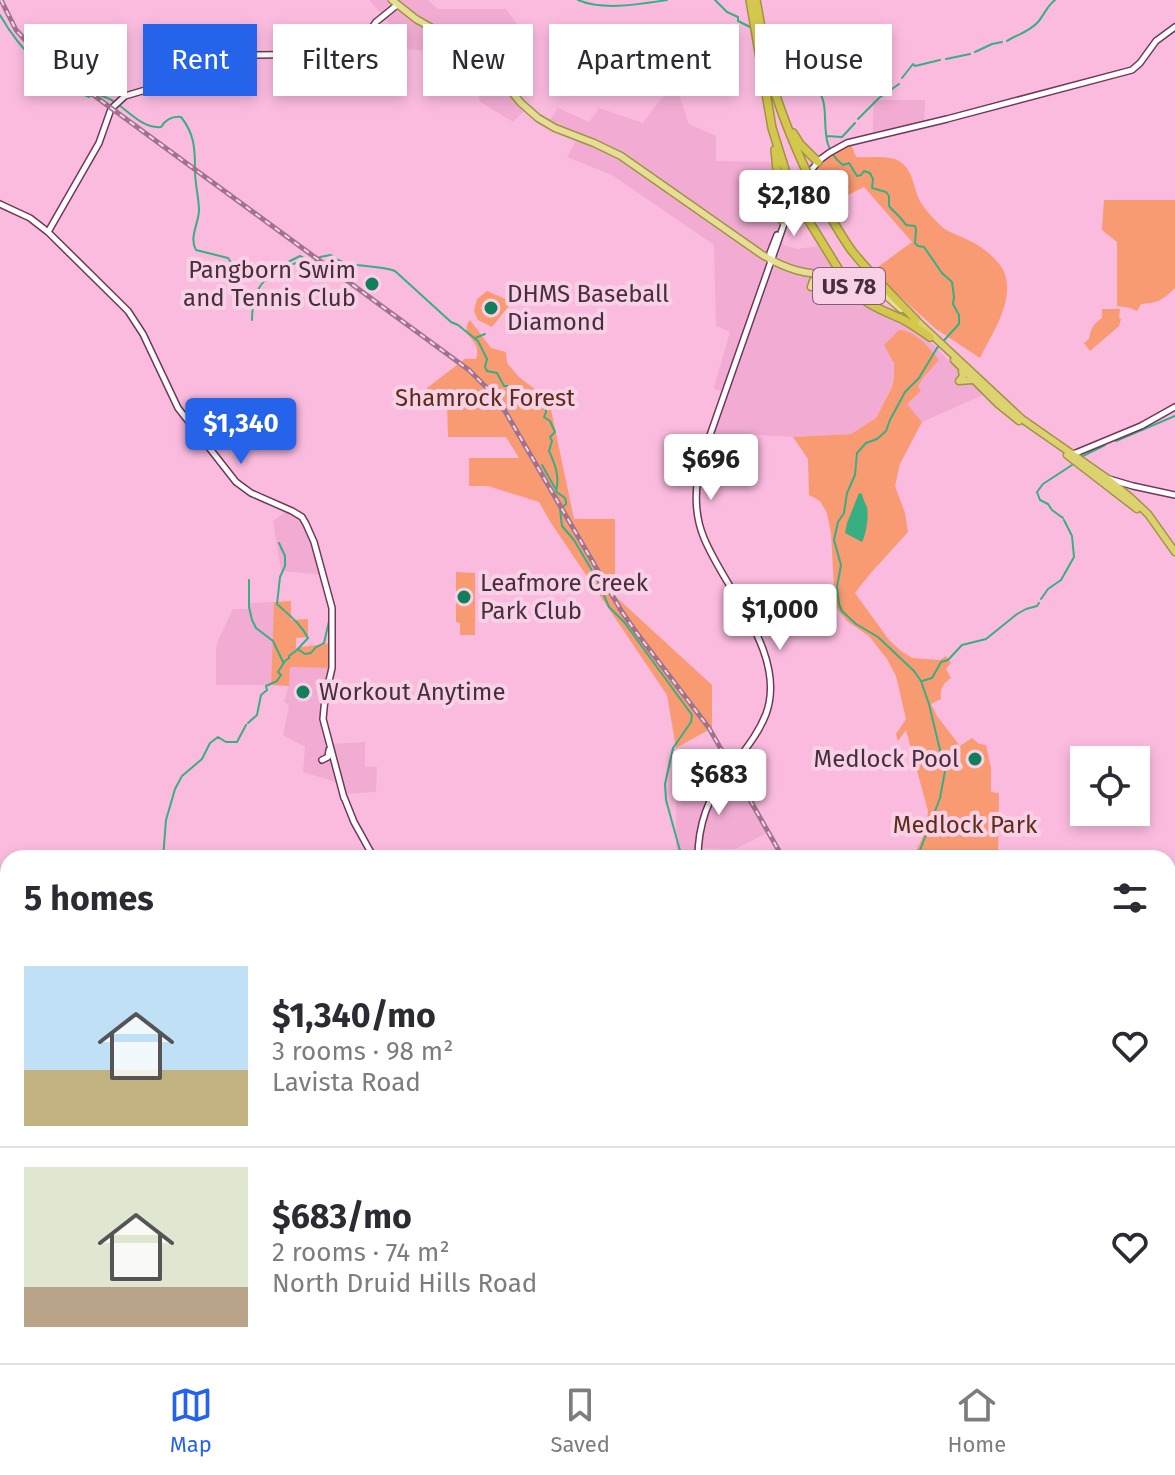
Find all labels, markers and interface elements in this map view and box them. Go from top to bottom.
chip: Buy [24,24,127,96]
chip: Rent [143,24,257,96]
chip: Filters [273,24,407,96]
chip: New [423,24,533,96]
chip: Apartment [549,24,739,96]
chip: House [755,24,892,96]
pin: $2,180 [729,170,859,238]
text: $2,180 [757,180,831,211]
place label: Pangborn Swim and Tennis Club [183,256,356,312]
road number: US 78 [813,268,885,304]
marker: Pangborn Swim and Tennis Club [363,275,381,293]
place label: DHMS Baseball Diamond [507,280,669,336]
marker: DHMS Baseball Diamond [482,299,500,317]
park label: Shamrock Forest [395,384,575,412]
pin: $1,340 [176,398,306,466]
text: $1,340 [203,408,279,439]
pin: $696 [664,434,758,502]
text: $696 [682,444,740,475]
place label: Leafmore Creek Park Club [480,569,649,625]
pin: $1,000 [715,584,845,652]
marker: Leafmore Creek Park Club [455,588,473,606]
text: $1,000 [742,594,818,625]
place label: Workout Anytime [319,678,505,706]
marker: Workout Anytime [294,683,312,701]
place label: Medlock Pool [814,745,959,773]
map controls [1070,746,1150,826]
button: locate [1070,746,1150,826]
pin: $683 [672,749,766,817]
marker: Medlock Pool [966,750,984,768]
text: $683 [690,759,748,790]
park label: Medlock Park [893,811,1038,839]
icon: filters [1108,876,1152,920]
text: 5 homes [24,878,154,919]
text: $1,340/mo [272,995,436,1036]
icon: home [88,998,184,1094]
icon: heart [1108,1024,1152,1068]
text: 3 rooms · 98 m² [272,1036,453,1067]
text: Lavista Road [272,1067,421,1098]
text: $683/mo [272,1196,412,1237]
icon: home [88,1199,184,1295]
icon: heart [1108,1225,1152,1269]
text: 2 rooms · 74 m² [272,1237,450,1268]
text: North Druid Hills Road [272,1268,537,1299]
tab: Map [169,1383,213,1458]
tab: Saved [550,1383,610,1458]
tab: Home [948,1383,1006,1458]

